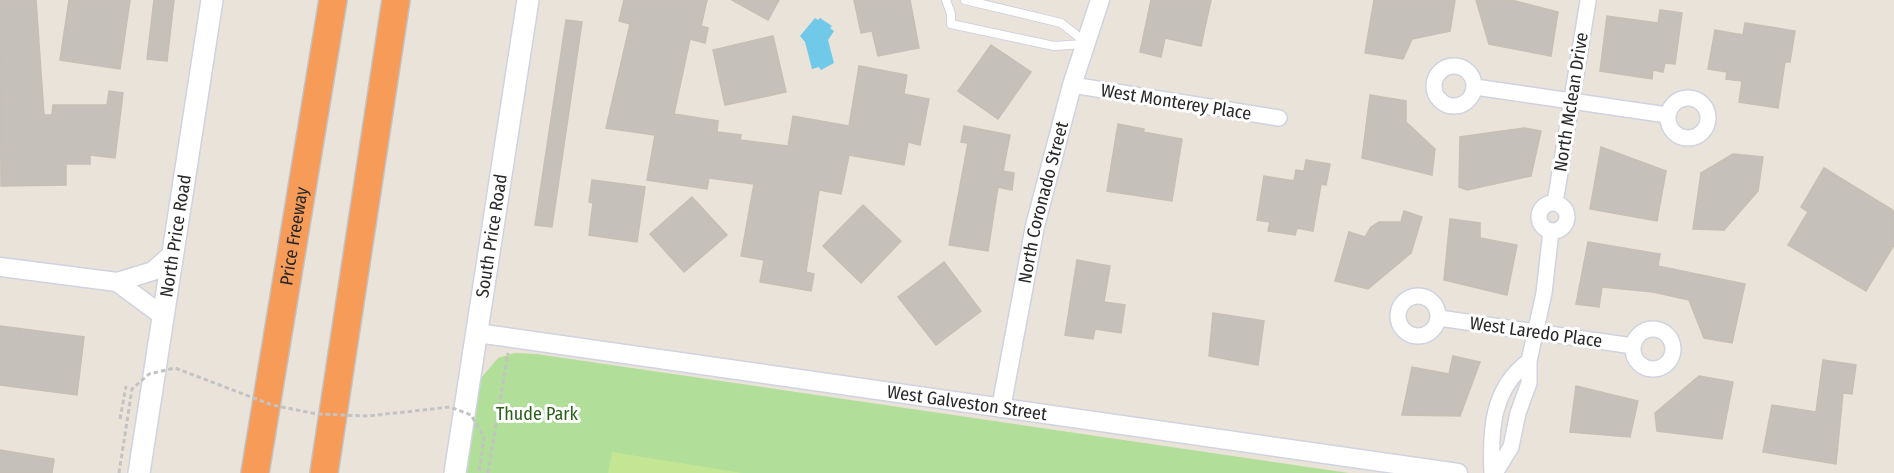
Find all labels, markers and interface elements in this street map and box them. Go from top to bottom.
street label: North Mclean Drive [1549,31,1593,173]
street label: West Monterey Place [1099,79,1253,125]
street label: North Coronado Street [1014,119,1073,285]
street label: South Price Road [471,172,512,299]
street label: North Price Road [155,173,196,299]
street label: Price Freeway [275,185,313,287]
street label: West Laredo Place [1468,312,1604,352]
street label: West Galveston Street [886,381,1049,425]
park label: Thude Park [496,403,579,425]

